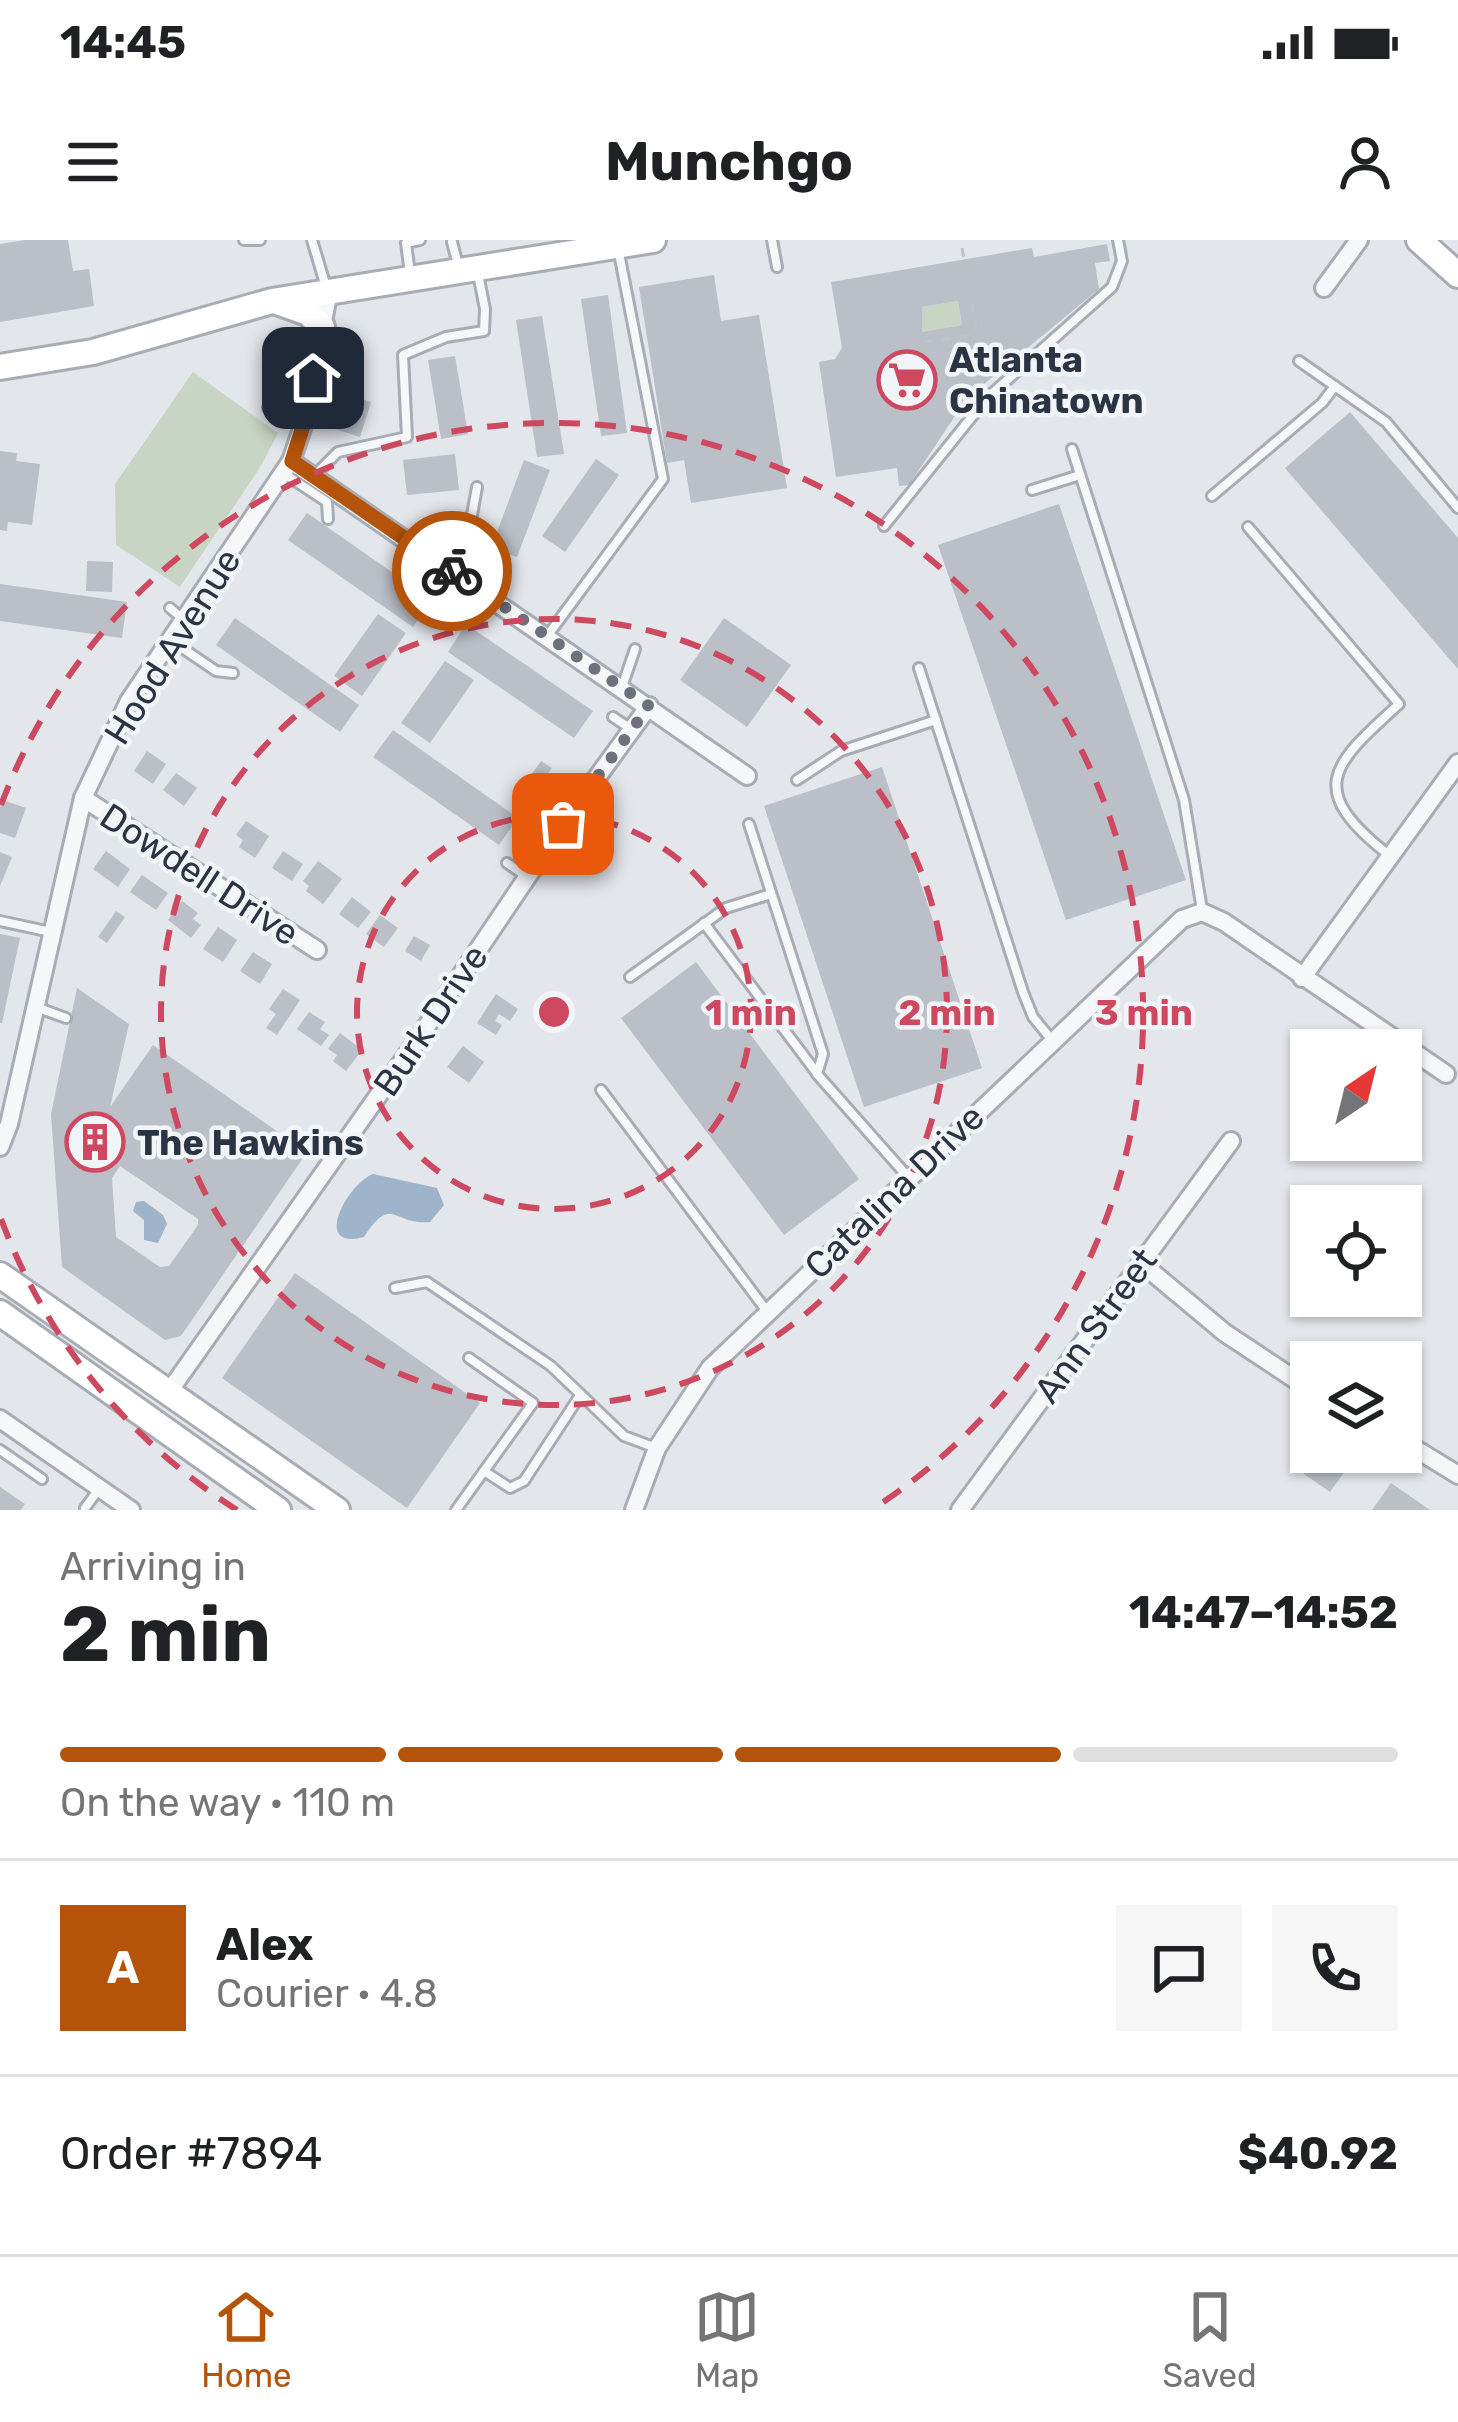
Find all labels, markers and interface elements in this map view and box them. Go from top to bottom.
text: 14:45 [60,16,186,69]
icon: menu [60,129,126,195]
icon: person [1332,129,1398,195]
text: Munchgo [605,130,853,194]
pin [262,327,364,429]
place label: Atlanta Chinatown [949,338,1144,422]
icon: home [280,345,346,411]
supermarket icon: Atlanta Chinatown [876,349,938,411]
courier [392,511,512,631]
icon: bike [419,538,485,604]
street label: Hood Avenue [95,541,250,752]
pin [512,773,614,875]
icon: bag [530,791,596,857]
street label: Dowdell Drive [92,794,307,955]
street label: Burk Drive [364,937,497,1104]
centre of rings [533,991,575,1033]
text: 1 min [705,991,797,1034]
text: 2 min [898,991,996,1034]
text: 3 min [1095,991,1193,1034]
north arrow [1290,1029,1422,1161]
map controls [1290,1029,1422,1473]
street label: Catalina Drive [796,1095,993,1287]
building icon: The Hawkins [64,1111,126,1173]
place label: The Hawkins [137,1121,364,1164]
button: locate [1290,1185,1422,1317]
street label: Ann Street [1025,1240,1166,1411]
button: layers [1290,1341,1422,1473]
text: Arriving in [60,1544,246,1590]
text: 14:47–14:52 [1129,1586,1398,1639]
text: 2 min [60,1588,271,1681]
text: On the way · 110 m [60,1780,395,1826]
button: chat [1116,1905,1242,2031]
button: phone [1272,1905,1398,2031]
text: Alex [216,1918,314,1971]
text: A [107,1941,139,1994]
text: Courier · 4.8 [216,1971,438,2017]
text: Order #7894 [60,2127,323,2180]
text: $40.92 [1238,2127,1398,2180]
tab: Home [201,2284,292,2395]
tab: Map [694,2284,760,2395]
tab: Saved [1163,2284,1257,2395]

